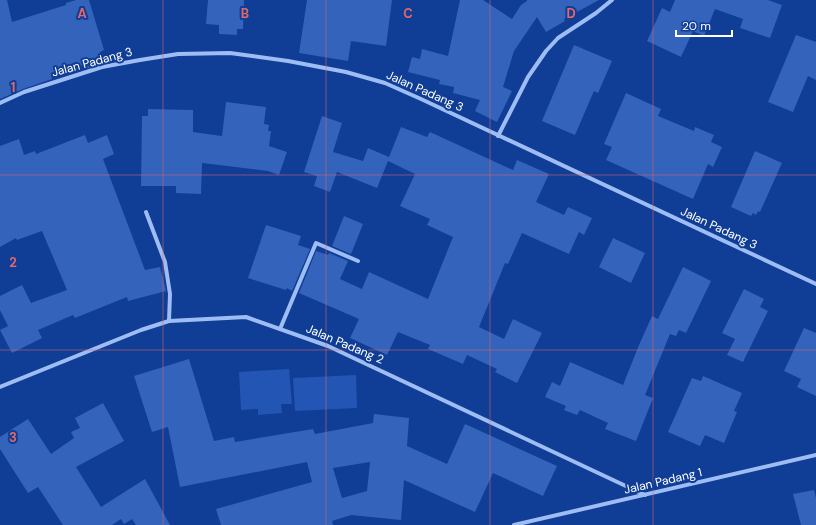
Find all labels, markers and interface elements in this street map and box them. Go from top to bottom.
text: A [77,5,87,22]
text: B [241,5,249,22]
text: C [403,5,413,22]
text: D [566,5,576,22]
scale bar [676,12,732,38]
text: 20 m [682,18,711,34]
street label: Jalan Padang 3 [50,44,134,80]
street label: Jalan Padang 3 [384,67,466,115]
text: 1 [11,79,15,96]
street label: Jalan Padang 3 [678,203,760,253]
text: 2 [9,254,17,271]
street label: Jalan Padang 2 [304,320,386,368]
text: 3 [9,429,17,446]
street label: Jalan Padang 1 [622,464,704,498]

